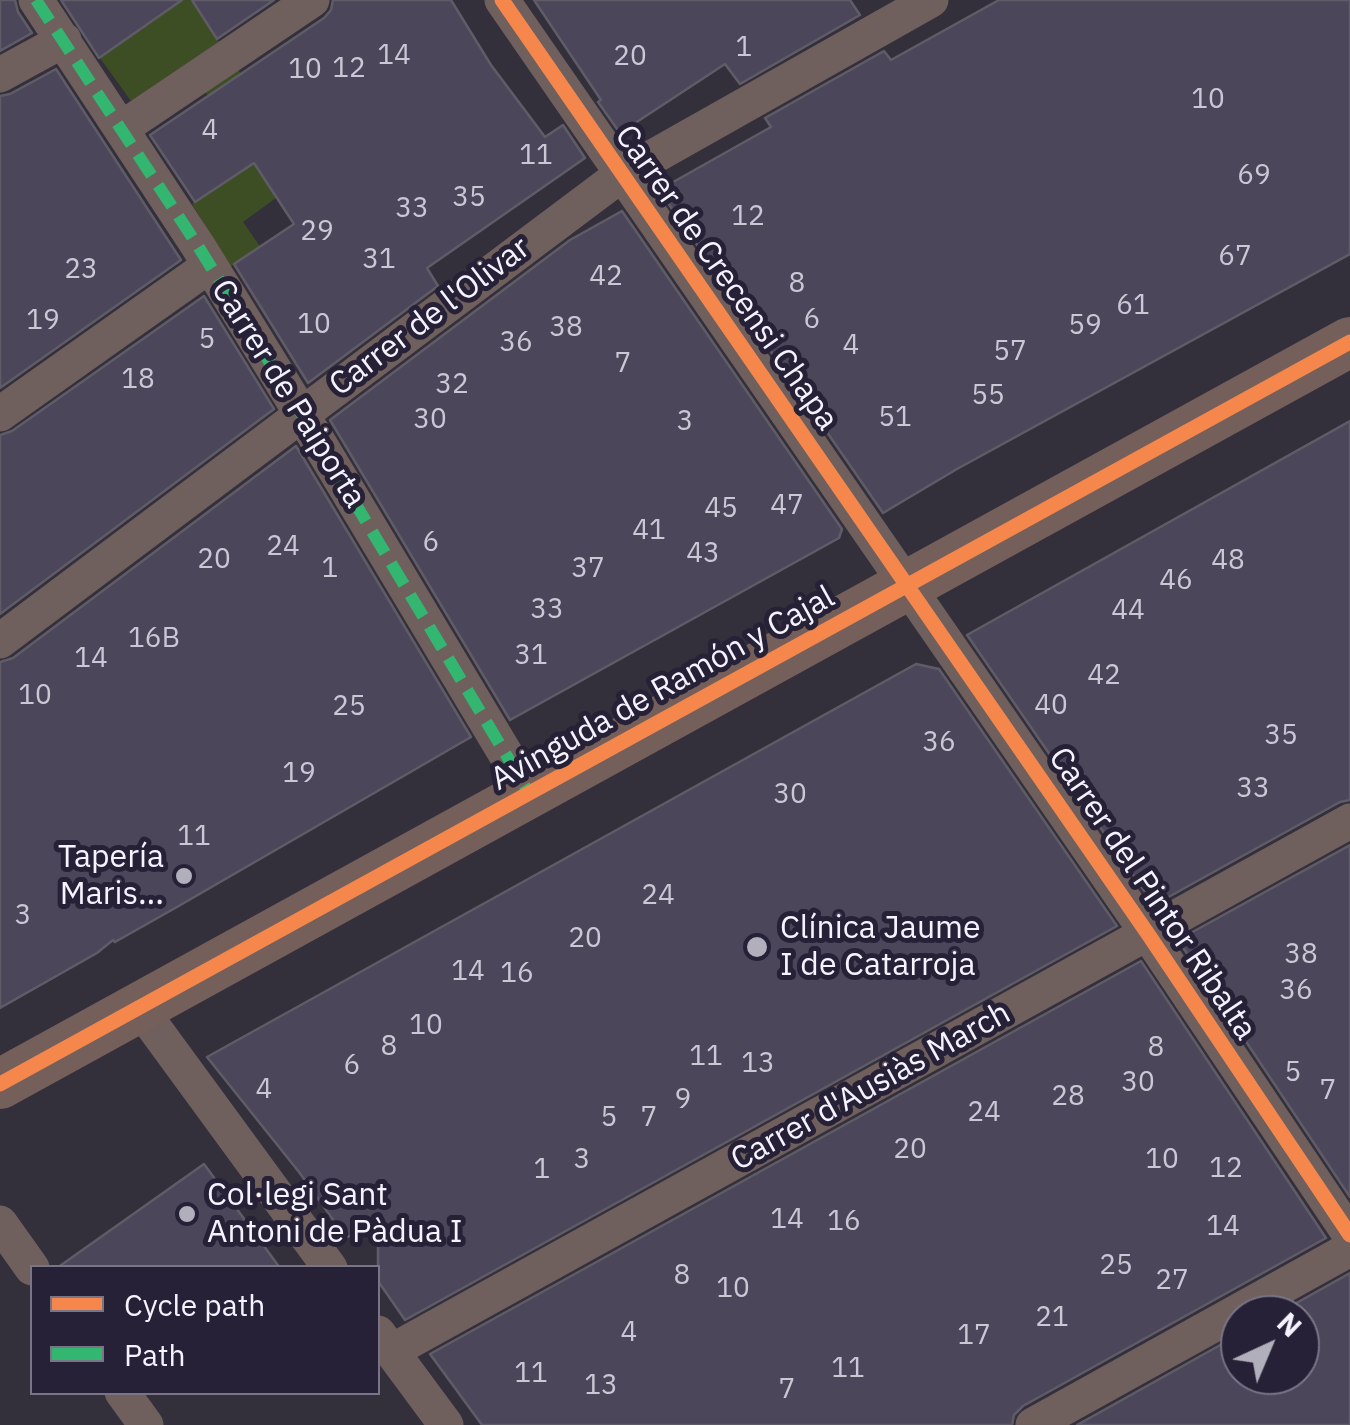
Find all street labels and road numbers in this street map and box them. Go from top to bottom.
street label: Carrer de Crecensi Chapa [606,118,846,438]
street label: Carrer de l'Olivar [322,229,538,405]
street label: Carrer de Paiporta [202,273,374,515]
street label: Avinguda de Ramón y Cajal [485,578,841,800]
street label: Carrer del Pintor Ribalta [1040,740,1264,1048]
street label: Carrer d'Ausiàs March [725,994,1017,1180]

